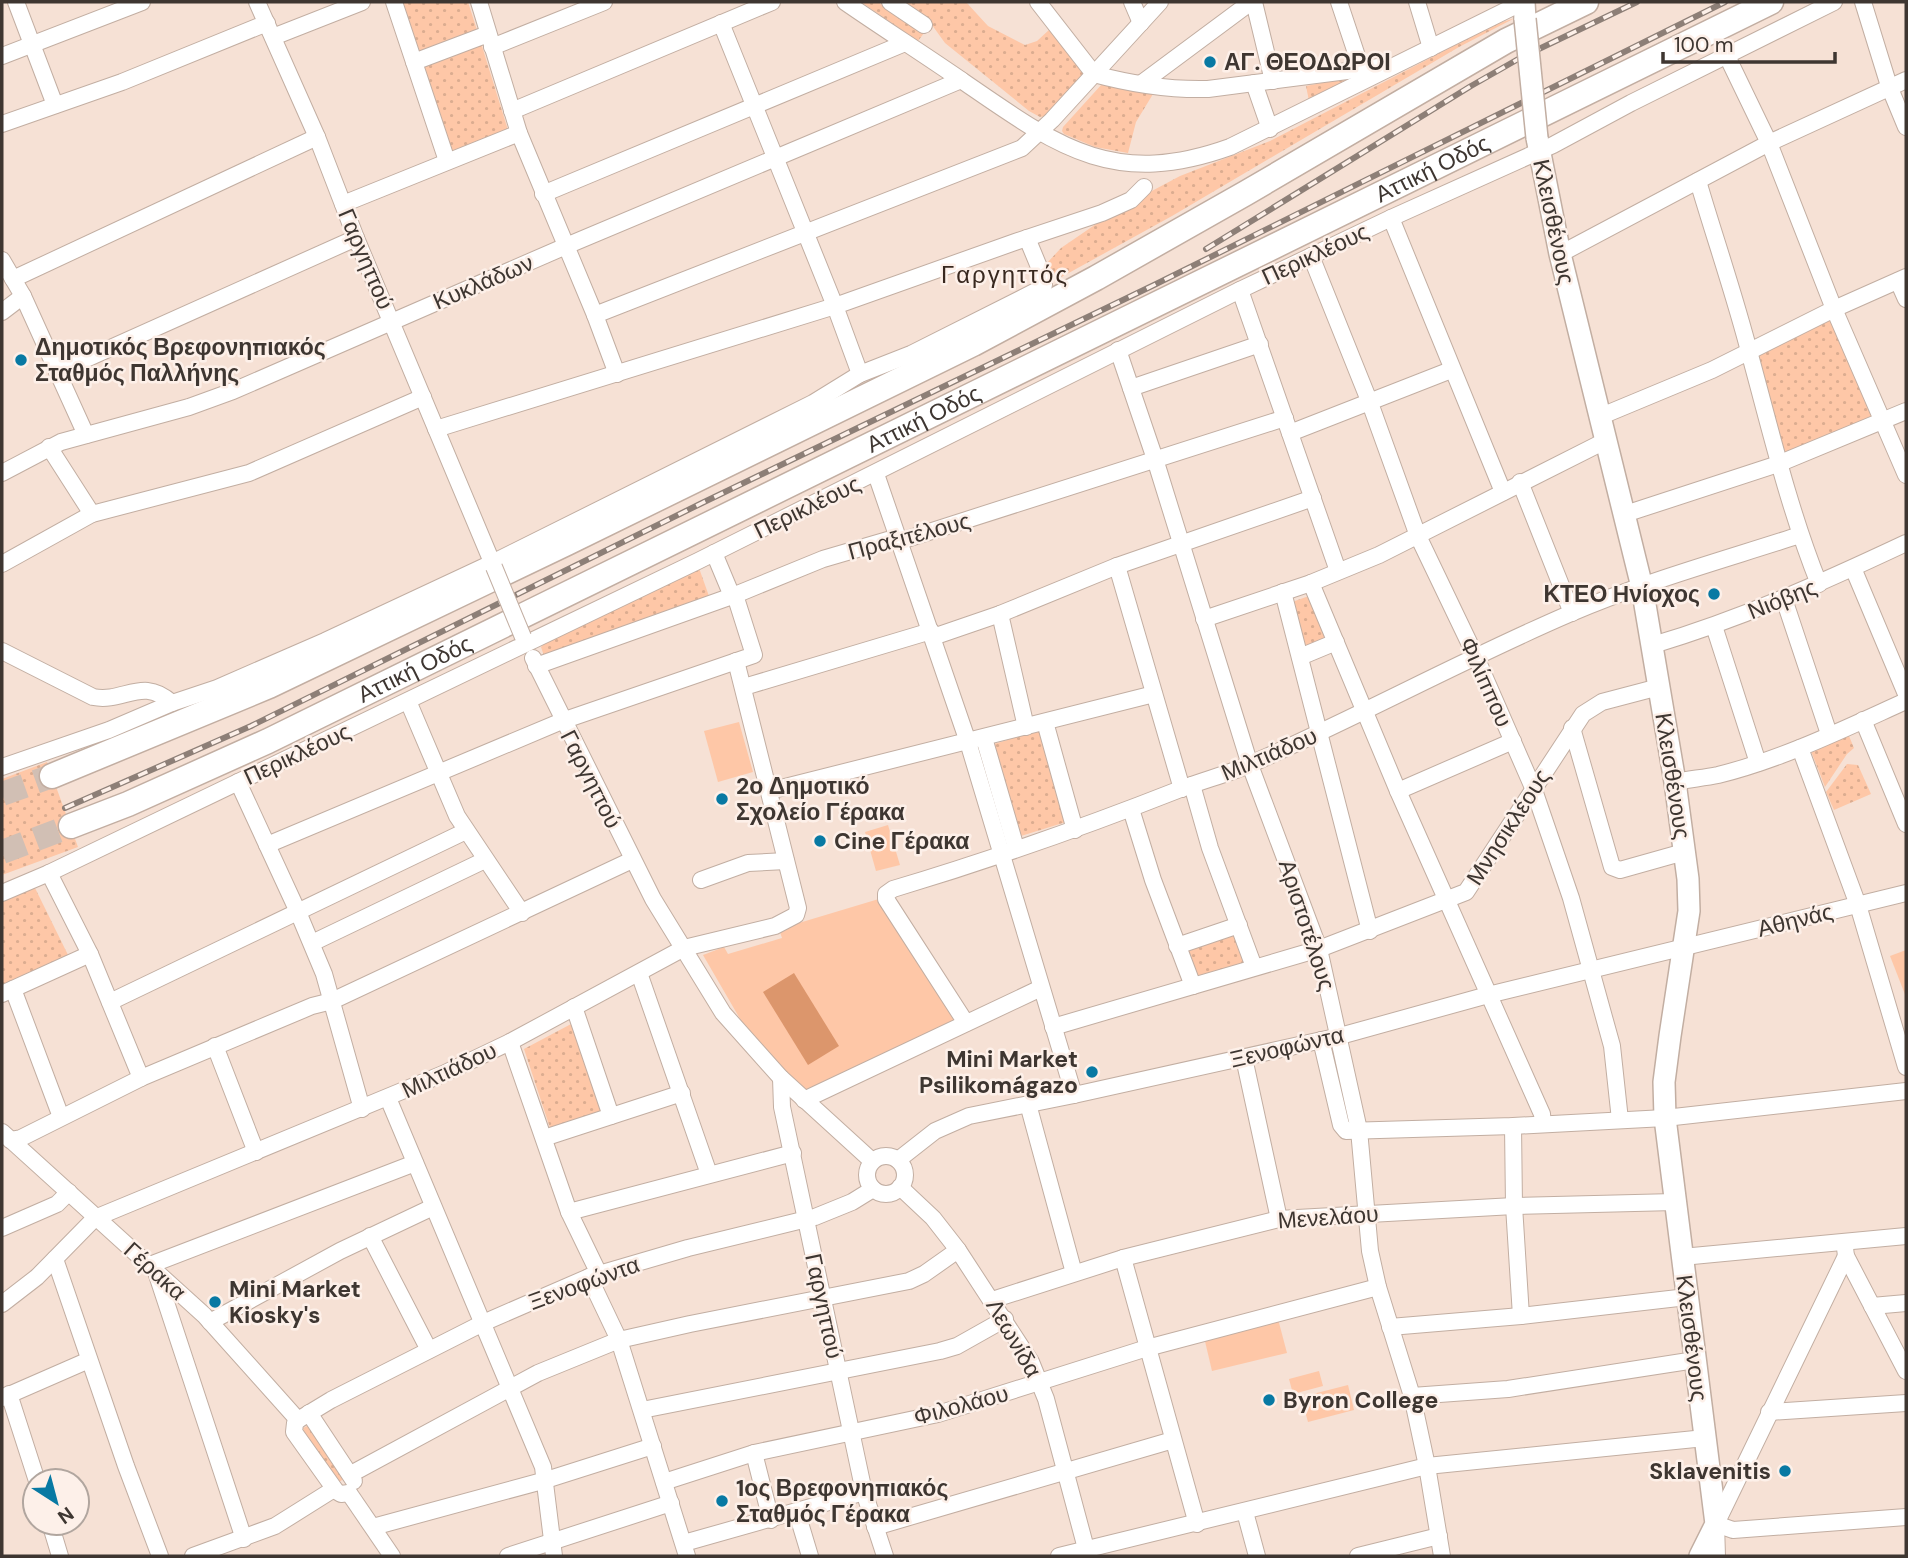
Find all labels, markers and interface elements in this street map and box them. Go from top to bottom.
scale bar [1663,21,1834,65]
text: 100 m [1674,31,1734,59]
place label: ΑΓ. ΘΕΟΔΩΡΟΙ [1224,47,1391,77]
marker: ΑΓ. ΘΕΟΔΩΡΟΙ [1202,54,1218,70]
street label: Αττική Οδός [1370,128,1494,209]
street label: Κλεισθένους [1526,157,1582,287]
street label: Γαργηττού [331,204,401,314]
street label: Περικλέους [1257,216,1373,292]
street label: Κυκλάδων [428,247,538,317]
district label: Γαργηττός [941,259,1069,290]
place label: Δημοτικός Βρεφονηπιακός Σταθμός Παλλήνης [35,332,326,388]
marker: Δημοτικός Βρεφονηπιακός Σταθμός Παλλήνης [13,352,29,368]
street label: Αττική Οδός [861,378,986,459]
street label: Περικλέους [749,468,865,546]
street label: Πραξιτέλους [845,505,973,567]
street label: Νιόβης [1743,572,1821,626]
place label: ΚΤΕΟ Hνίοχος [1543,579,1700,609]
marker: ΚΤΕΟ Hνίοχος [1706,586,1722,602]
street label: Αττική Οδός [353,628,477,710]
street label: Φιλίππου [1453,632,1519,732]
street label: Κλεισθένους [1648,711,1698,841]
street label: Περικλέους [239,716,355,792]
street label: Μιλτιάδου [1216,720,1322,788]
street label: Γαργηττού [553,725,629,833]
street label: Μνησικλέους [1459,763,1557,891]
place label: 2ο Δημοτικό Σχολείο Γέρακα [736,771,905,827]
marker: 2ο Δημοτικό Σχολείο Γέρακα [714,791,730,807]
place label: Cine Γέρακα [834,826,970,856]
marker: Cine Γέρακα [812,833,828,849]
street label: Αριστοτέλους [1272,856,1342,994]
street label: Αθηνάς [1754,896,1836,944]
street label: Ξενοφώντα [1227,1019,1347,1075]
street label: Μιλτιάδου [397,1035,501,1105]
place label: Mini Market Psilikomágazo [919,1044,1078,1100]
marker: Mini Market Psilikomágazo [1084,1064,1100,1080]
street label: Μενελάου [1277,1199,1379,1235]
street label: Γέρακα [118,1235,192,1307]
street label: Ξενοφώντα [524,1249,644,1317]
street label: Γαργηττού [798,1251,850,1361]
street label: Κλεισθένους [1669,1273,1715,1403]
place label: Mini Market Kiosky's [229,1274,361,1330]
street label: Λεωνίδα [979,1293,1049,1383]
marker: Mini Market Kiosky's [207,1294,223,1310]
street label: Φιλολάου [910,1378,1012,1432]
place label: Byron College [1283,1385,1438,1415]
marker: Byron College [1261,1392,1277,1408]
place label: Sklavenitis [1649,1456,1771,1486]
marker: Sklavenitis [1777,1463,1793,1479]
north arrow [21,1467,91,1537]
place label: 1ος Βρεφονηπιακός Σταθμός Γέρακα [736,1473,948,1529]
marker: 1ος Βρεφονηπιακός Σταθμός Γέρακα [714,1493,730,1509]
text: N [53,1501,79,1530]

